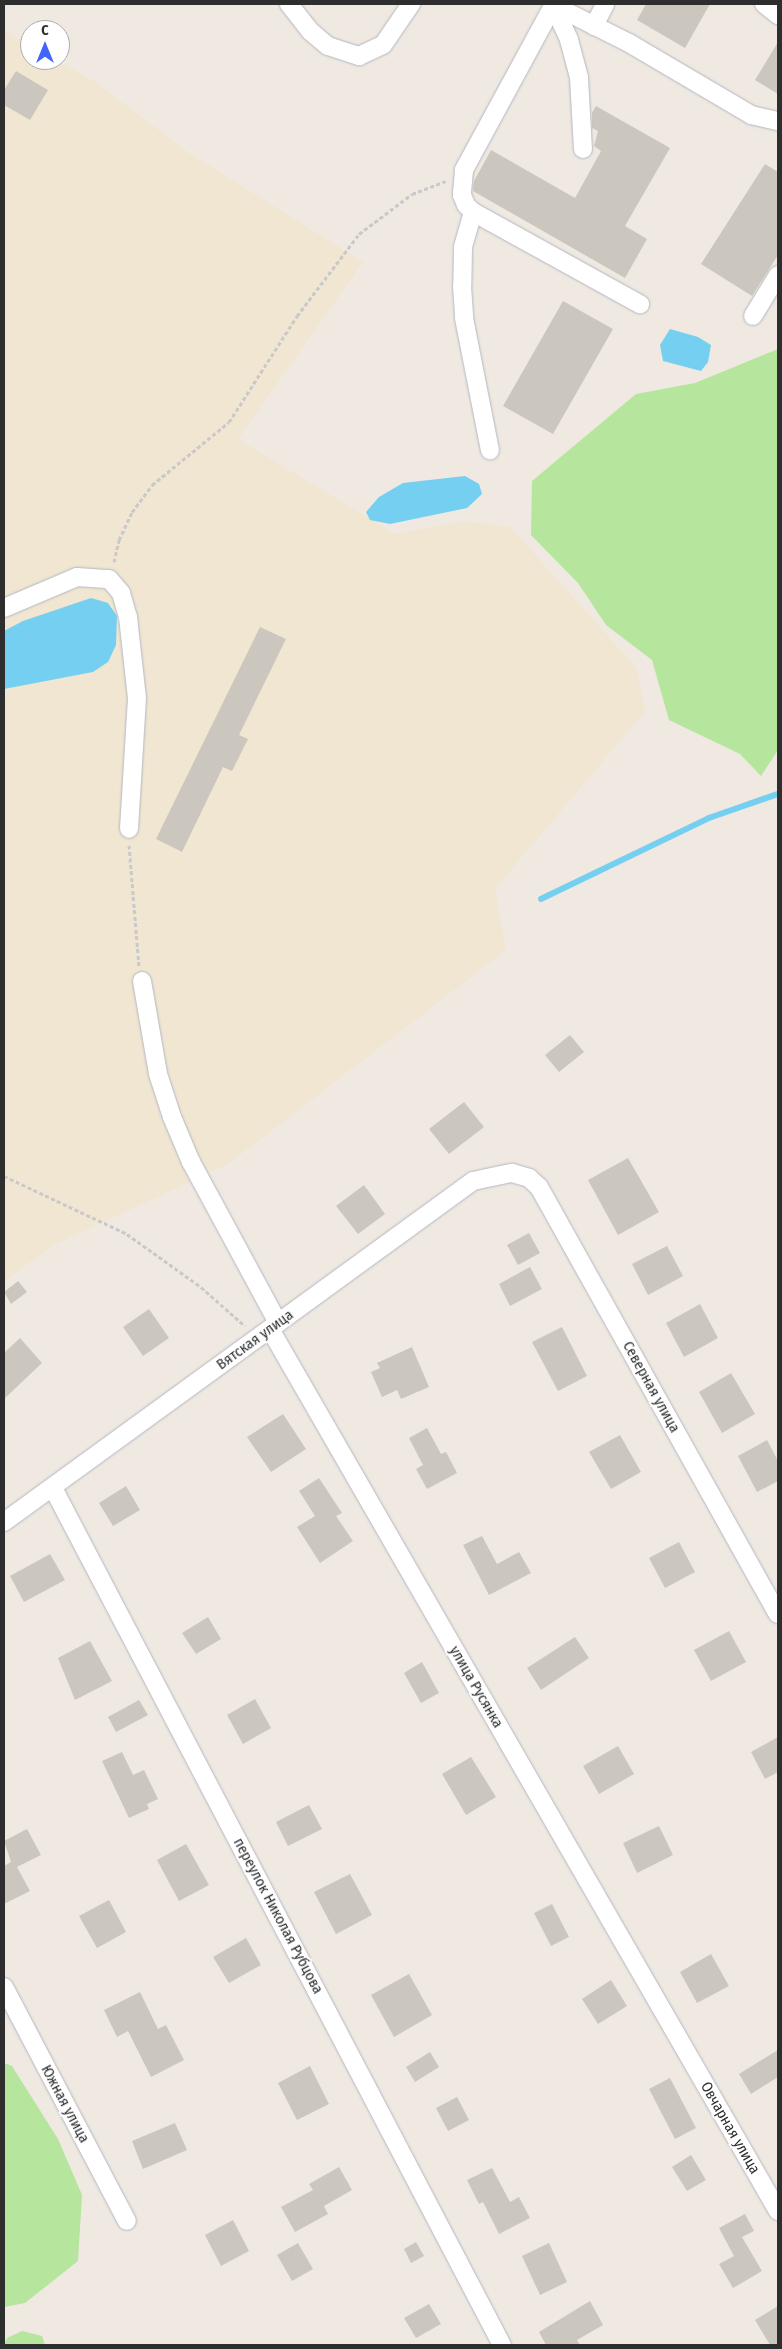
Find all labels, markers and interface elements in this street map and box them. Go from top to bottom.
north arrow [20,20,70,70]
text: С [41,22,49,39]
street label: Вятская улица [213,1306,297,1374]
street label: Северная улица [619,1338,683,1436]
street label: улица Русянка [445,1643,507,1731]
street label: переулок Николая Рубцова [229,1835,327,1997]
street label: Южная улица [37,2062,93,2146]
street label: Овчарная улица [696,2079,764,2177]

